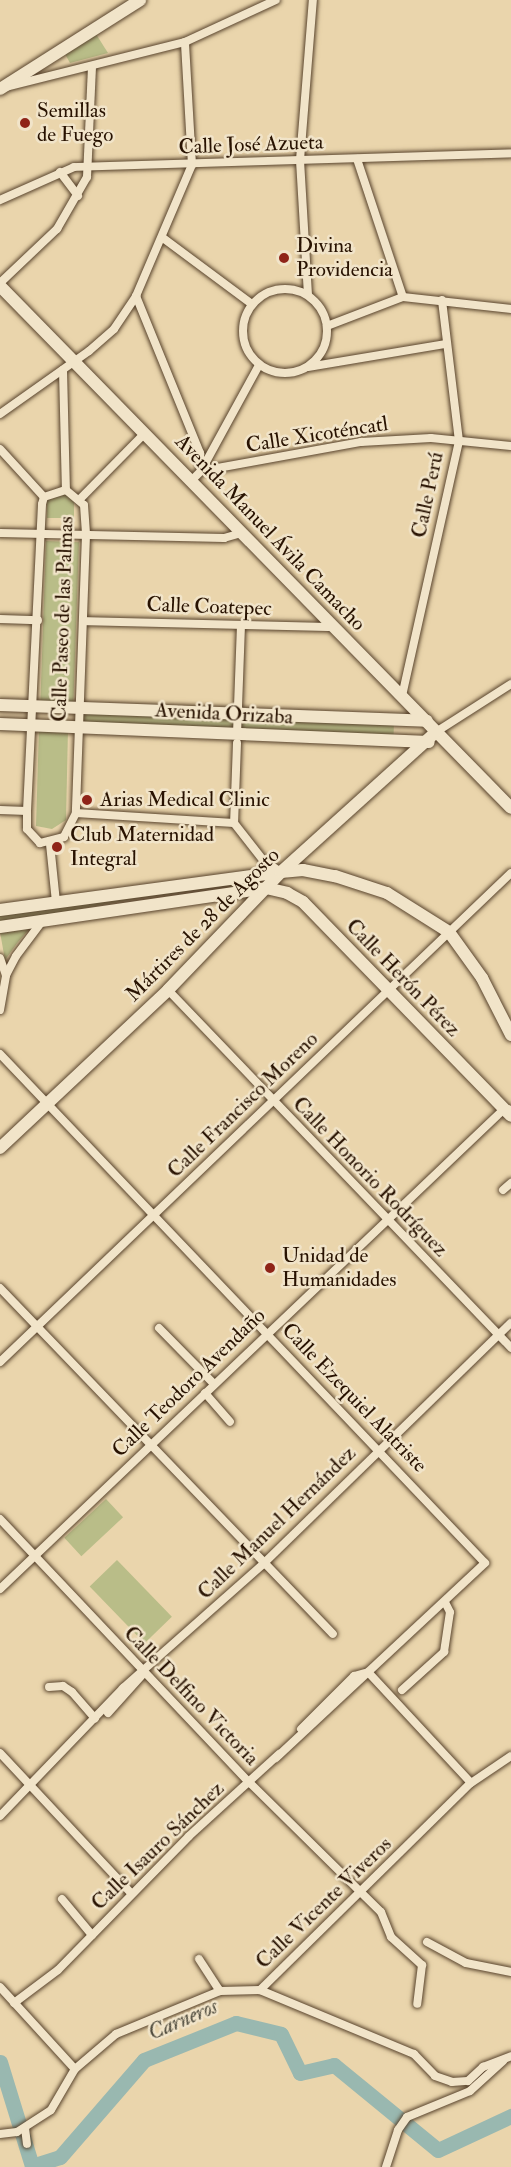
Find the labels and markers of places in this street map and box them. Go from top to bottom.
place label: Semillas de Fuego [37,98,113,148]
marker: Semillas de Fuego [18,116,32,130]
place label: Divina Providencia [296,233,393,283]
marker: Divina Providencia [277,251,291,265]
place label: Arias Medical Clinic [100,787,270,813]
marker: Arias Medical Clinic [78,791,96,809]
place label: Club Maternidad Integral [70,822,214,872]
marker: Club Maternidad Integral [48,838,66,856]
place label: Unidad de Humanidades [282,1243,396,1293]
marker: Unidad de Humanidades [263,1261,277,1275]

